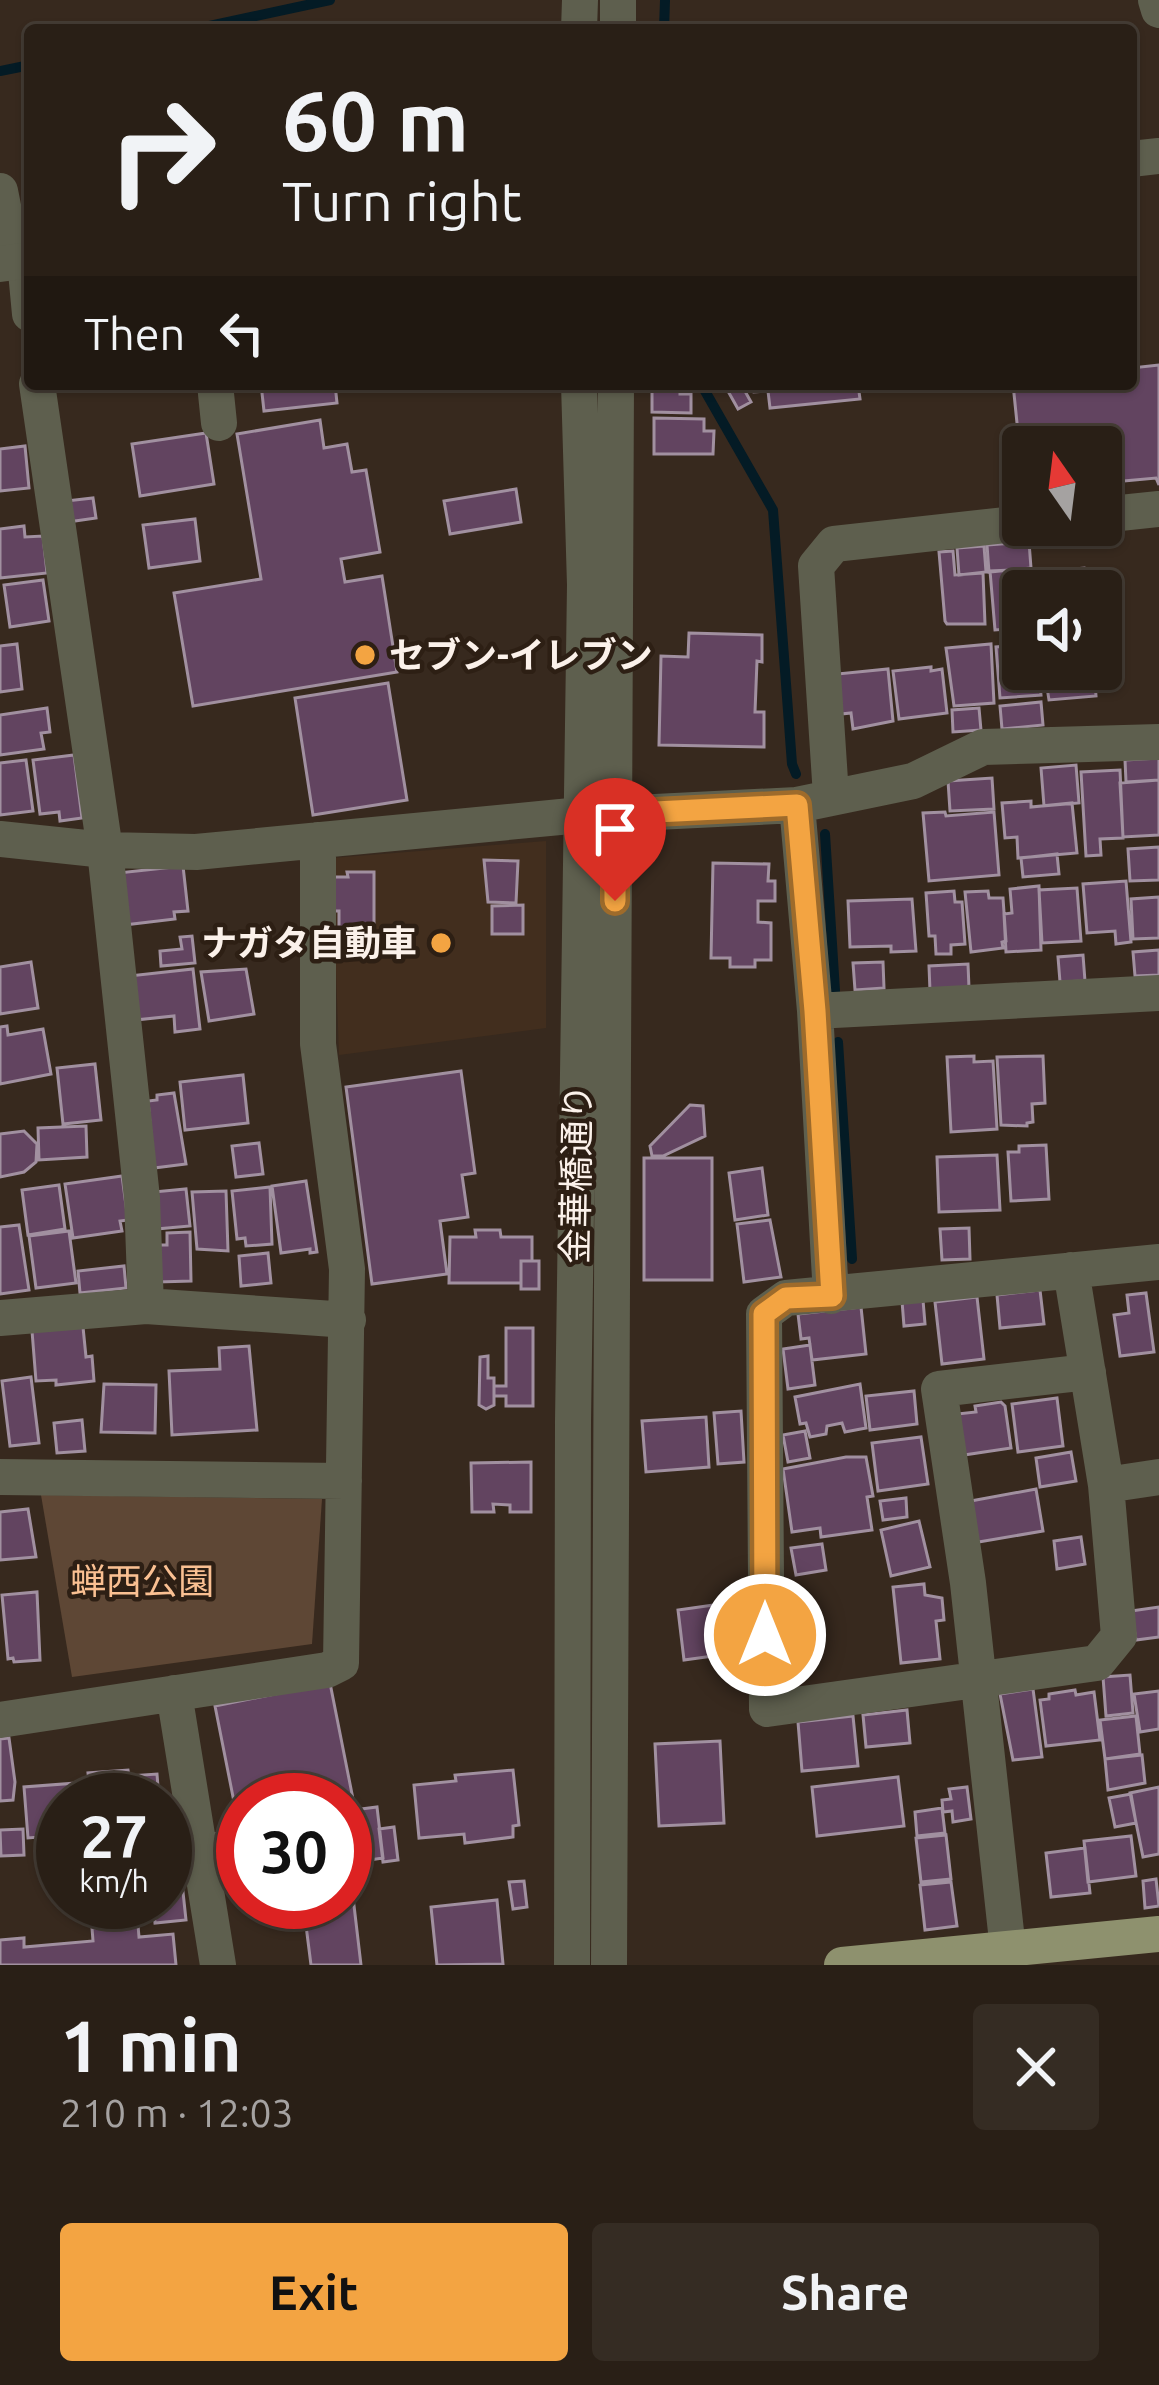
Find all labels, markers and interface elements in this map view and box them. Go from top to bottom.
icon: right [84,72,240,228]
text: 60 m [282,73,469,167]
text: Turn right [282,171,522,231]
icon: left [209,300,275,366]
text: Then [84,308,185,359]
north arrow [1002,426,1122,546]
map controls [1002,426,1122,690]
button: sound [1002,570,1122,690]
place label: セブン-イレブン [389,634,653,675]
marker: セブン-イレブン [352,642,378,668]
pin [564,778,666,901]
icon: arrive [582,796,648,862]
place label: ナガタ自動車 [201,922,417,963]
marker: ナガタ自動車 [428,930,454,956]
street label: 金華橋通り [553,1084,598,1264]
park label: 蝉西公園 [70,1560,214,1601]
position arrow [702,1572,828,1698]
speed limit sign: 30 [216,1773,372,1929]
text: 27 [80,1802,148,1869]
text: km/h [79,1864,149,1898]
button: close [973,2004,1099,2130]
text: 1 min [60,2005,242,2086]
text: 210 m · 12:03 [60,2091,294,2134]
button: Exit [60,2223,568,2361]
button: Share [592,2223,1099,2361]

